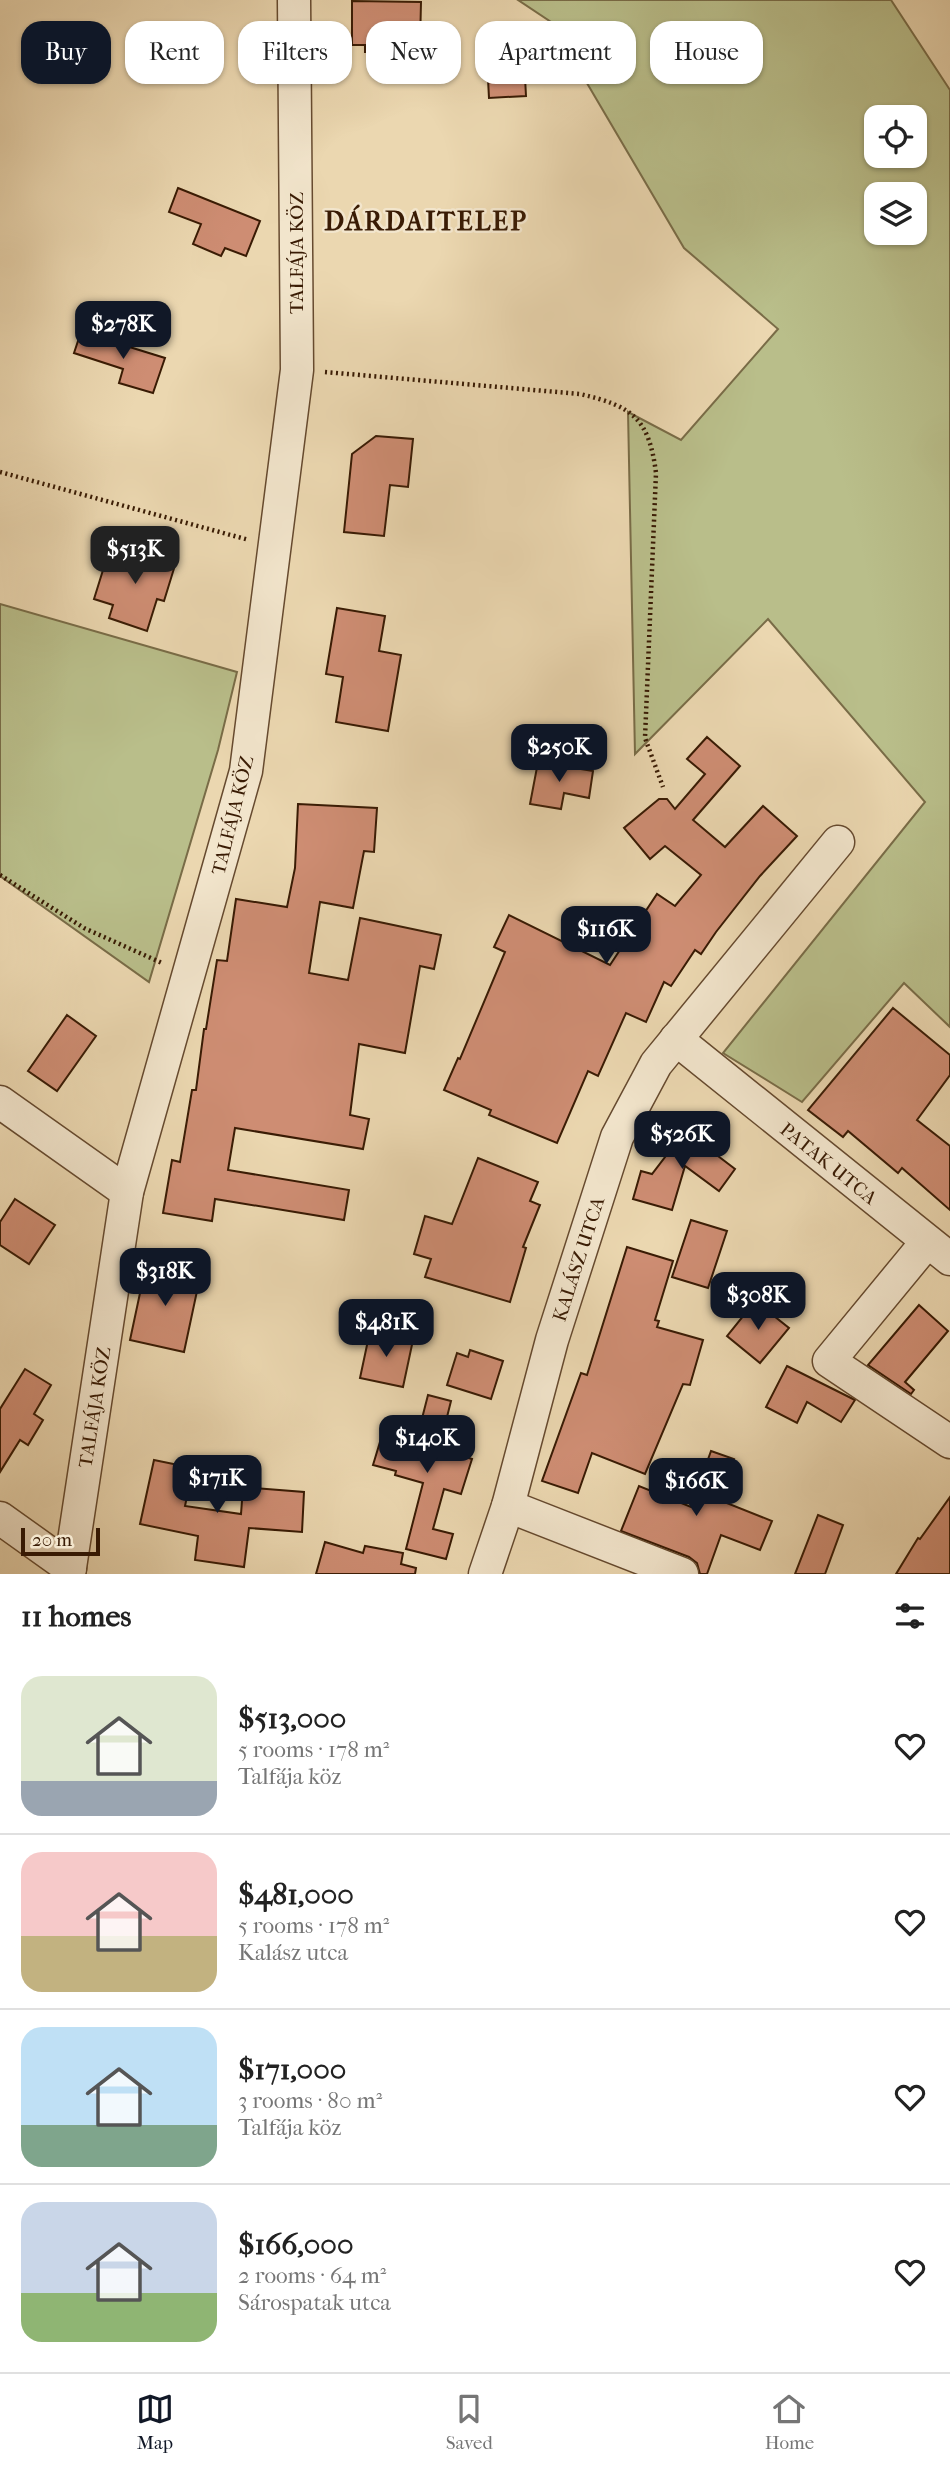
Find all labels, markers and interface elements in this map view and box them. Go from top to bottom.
chip: Buy [21,21,111,84]
chip: Rent [125,21,224,84]
chip: Filters [238,21,352,84]
chip: New [366,21,461,84]
chip: Apartment [475,21,636,84]
chip: House [650,21,763,84]
map controls [864,105,927,245]
button: locate [864,105,927,168]
button: layers [864,182,927,245]
street label: TALFÁJA KÖZ [286,192,308,314]
district label: DÁRDAITELEP [324,204,528,237]
pin: $278K [74,302,172,361]
text: $278K [91,310,155,337]
pin: $513K [86,526,184,586]
text: $513K [107,535,163,562]
pin: $250K [510,724,608,784]
text: $250K [527,733,591,760]
street label: TALFÁJA KÖZ [208,753,258,877]
pin: $116K [557,906,655,966]
text: $116K [577,915,635,942]
pin: $526K [633,1112,731,1171]
street label: PATAK UTCA [776,1118,882,1210]
text: $526K [650,1120,714,1147]
street label: KALÁSZ UTCA [548,1194,610,1324]
pin: $318K [116,1248,214,1308]
text: $318K [136,1257,194,1284]
pin: $308K [709,1272,807,1332]
text: $308K [726,1281,790,1308]
pin: $481K [337,1300,435,1359]
text: $481K [355,1308,417,1335]
street label: TALFÁJA KÖZ [75,1345,115,1469]
pin: $140K [378,1416,476,1475]
text: $140K [395,1424,459,1451]
pin: $171K [168,1456,266,1515]
pin: $166K [647,1458,745,1518]
text: $171K [189,1464,245,1491]
text: $166K [665,1467,727,1494]
scale bar [21,1525,100,1557]
text: 20 m [32,1529,72,1551]
icon: filters [891,1597,929,1635]
text: 11 homes [21,1599,131,1634]
text: $513,000 [238,1701,346,1736]
icon: home [77,1704,161,1788]
icon: heart [891,1727,929,1765]
text: 5 rooms · 178 m² [238,1736,389,1763]
text: Talfája köz [238,1763,341,1790]
text: $481,000 [238,1877,354,1912]
icon: home [77,1880,161,1964]
icon: heart [891,1903,929,1941]
text: 5 rooms · 178 m² [238,1912,389,1939]
text: Kalász utca [238,1939,348,1966]
text: $171,000 [238,2052,346,2087]
icon: home [77,2055,161,2139]
icon: heart [891,2078,929,2116]
text: 3 rooms · 80 m² [238,2087,382,2114]
text: Talfája köz [238,2114,341,2141]
text: $166,000 [238,2227,353,2262]
icon: home [77,2230,161,2314]
icon: heart [891,2253,929,2291]
text: 2 rooms · 64 m² [238,2262,386,2289]
text: Sárospatak utca [238,2289,391,2316]
tab: Map [136,2390,174,2454]
tab: Saved [446,2390,493,2454]
tab: Home [765,2390,814,2454]

